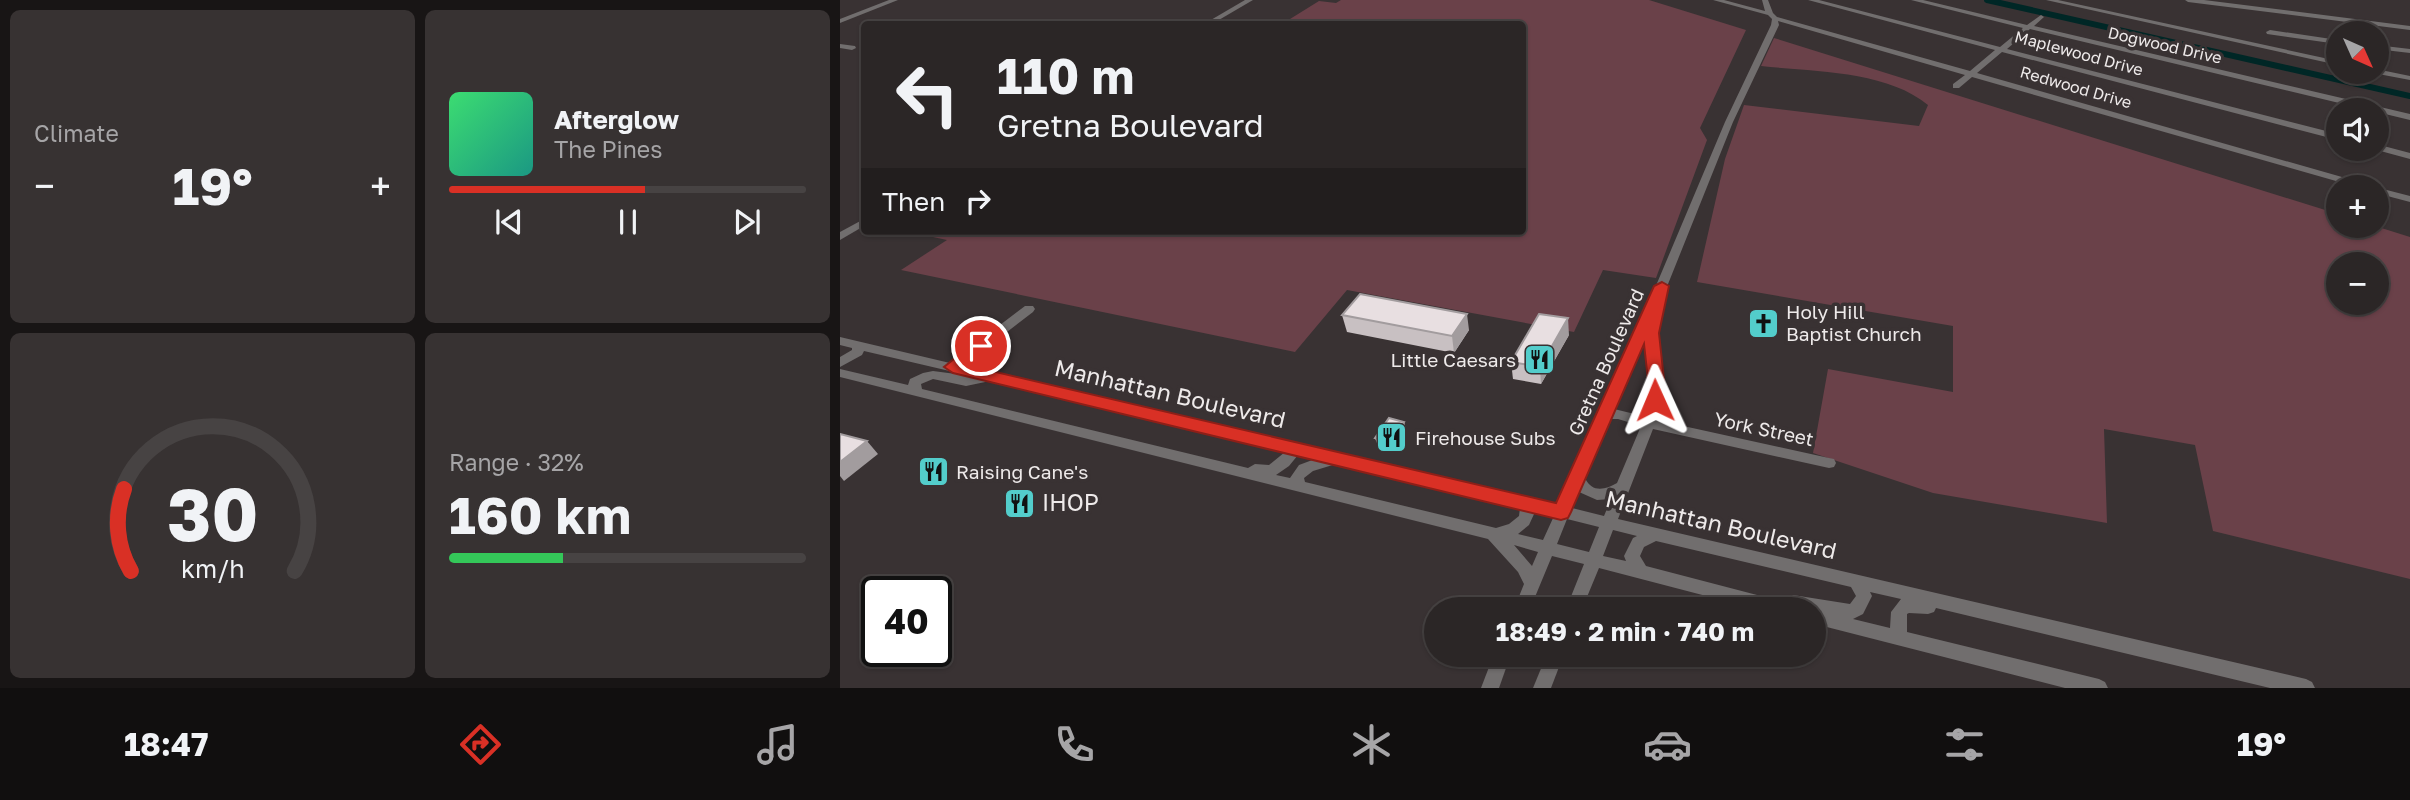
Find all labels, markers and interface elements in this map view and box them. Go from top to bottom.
north arrow [2326,21,2389,84]
map controls [2326,21,2389,315]
street label: Dogwood Drive [2106,22,2224,68]
street label: Maplewood Drive [2013,26,2145,80]
text: 110 m [997,46,1134,105]
icon: left [882,49,973,140]
street label: Redwood Drive [2018,61,2134,113]
button: sound [2326,98,2389,161]
text: Afterglow [554,104,679,135]
text: Gretna Boulevard [997,106,1264,144]
text: Climate [34,119,119,147]
text: The Pines [554,135,662,163]
text: 19° [172,154,253,216]
text: − [34,163,55,208]
text: + [370,163,391,208]
button: + [2326,175,2389,238]
icon: right [959,182,997,220]
text: Then [882,186,945,217]
icon: previous [490,203,528,241]
icon: pause [609,203,647,241]
icon: next [728,203,766,241]
button: − [2326,252,2389,315]
street label: Gretna Boulevard [1563,285,1648,439]
place label: Holy Hill Baptist Church [1786,300,1922,345]
church icon: Holy Hill Baptist Church [1746,306,1780,340]
pin [951,316,1011,376]
icon: arrive [962,327,1000,365]
restaurant icon: Little Caesars [1522,343,1556,377]
place label: Little Caesars [1390,348,1516,371]
street label: Manhattan Boulevard [1052,353,1288,433]
position arrow [1618,363,1692,437]
street label: York Street [1712,407,1816,450]
restaurant icon: Firehouse Subs [1375,421,1409,455]
place label: Firehouse Subs [1415,426,1555,449]
text: Range · 32% [449,448,584,476]
restaurant icon: Raising Cane's [916,455,950,489]
place label: Raising Cane's [956,460,1088,483]
text: 30 [167,471,258,558]
text: 160 km [449,483,631,545]
street label: Manhattan Boulevard [1603,484,1839,564]
restaurant icon: IHOP [1002,486,1036,520]
place label: IHOP [1042,488,1099,516]
text: km/h [181,553,244,584]
speed limit sign: 40 [861,576,952,667]
text: 18:49 · 2 min · 740 m [1496,616,1754,647]
icon: directions [456,720,505,769]
icon: music [753,720,802,769]
icon: phone [1050,720,1099,769]
icon: climate [1347,720,1396,769]
icon: car [1643,720,1692,769]
icon: filters [1940,720,1989,769]
text: 18:47 [124,725,209,763]
text: 19° [2237,725,2286,763]

